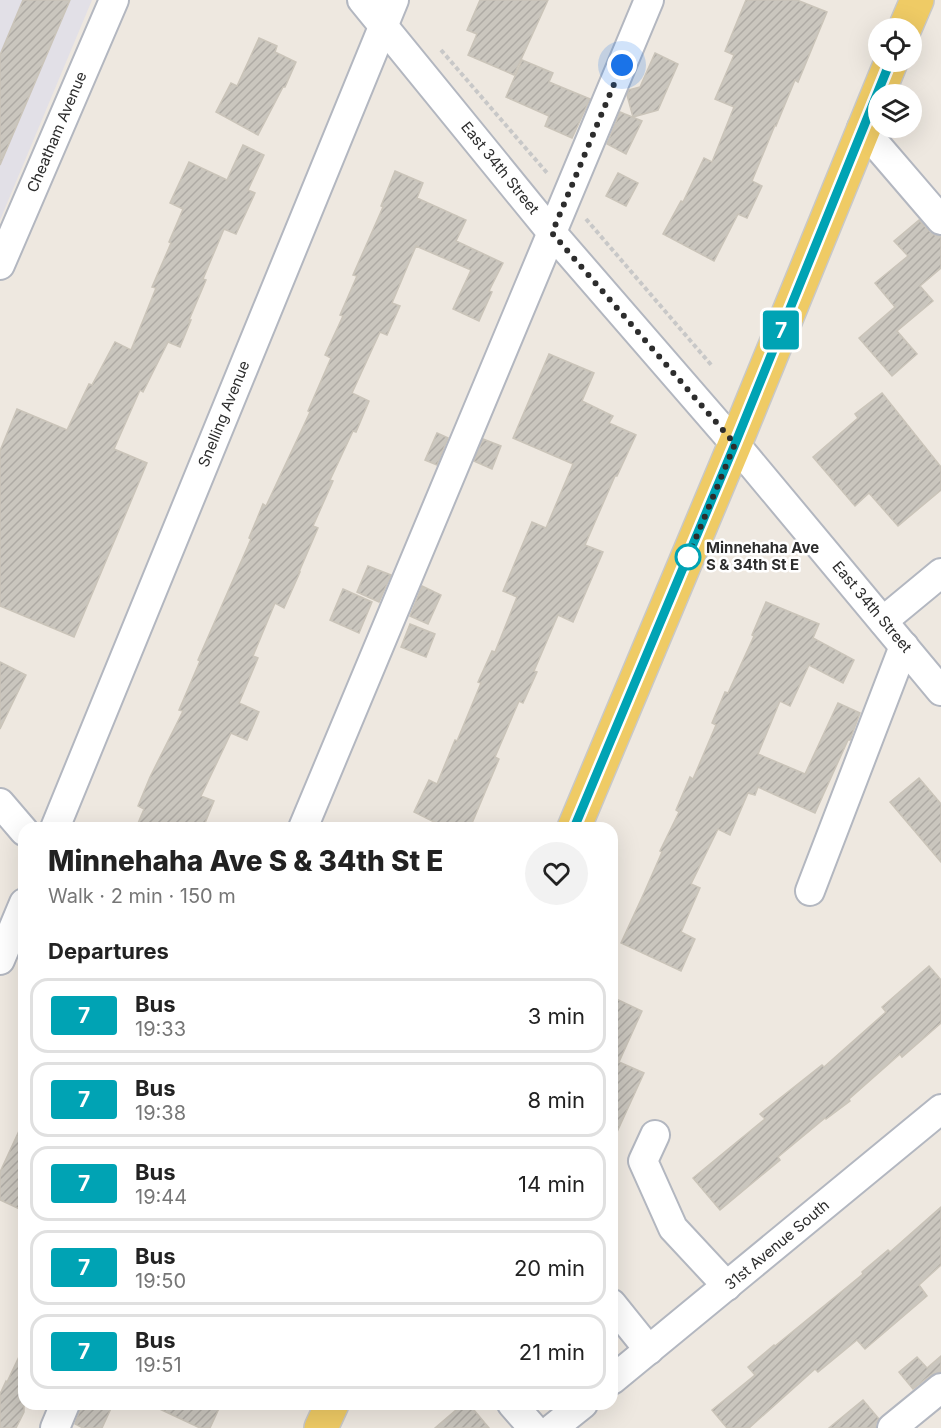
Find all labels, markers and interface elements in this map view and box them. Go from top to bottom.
map controls [868,18,922,138]
button: locate [868,18,922,72]
your location [607,50,637,80]
street label: Cheatham Avenue [23,69,91,195]
button: layers [868,84,922,138]
street label: East 34th Street [457,118,544,218]
line badge: 7 [762,310,800,350]
text: 7 [775,318,787,343]
street label: Snelling Avenue [194,358,254,470]
place label: Minnehaha Ave S & 34th St E [706,538,819,574]
marker: Minnehaha Ave S & 34th St E [675,544,701,570]
street label: East 34th Street [829,557,916,656]
button: heart [525,842,588,905]
text: Minnehaha Ave S & 34th St E [48,844,443,878]
text: Walk · 2 min · 150 m [48,884,236,908]
text: Departures [48,938,169,964]
text: Bus [135,991,176,1017]
text: 7 [78,1003,90,1028]
text: 3 min [528,1003,585,1029]
text: 19:33 [135,1017,186,1041]
text: Bus [135,1075,176,1101]
text: 7 [78,1087,90,1112]
text: 8 min [528,1087,585,1113]
text: 19:38 [135,1101,186,1125]
text: Bus [135,1159,176,1185]
text: 7 [78,1171,90,1196]
text: 14 min [518,1171,585,1197]
text: 19:44 [135,1185,187,1209]
street label: 31st Avenue South [721,1195,833,1294]
text: Bus [135,1243,176,1269]
text: 7 [78,1255,90,1280]
text: 20 min [514,1255,585,1281]
text: 19:50 [135,1269,186,1293]
text: Bus [135,1327,176,1353]
text: 7 [78,1339,90,1364]
text: 21 min [519,1339,585,1365]
text: 19:51 [135,1353,182,1377]

